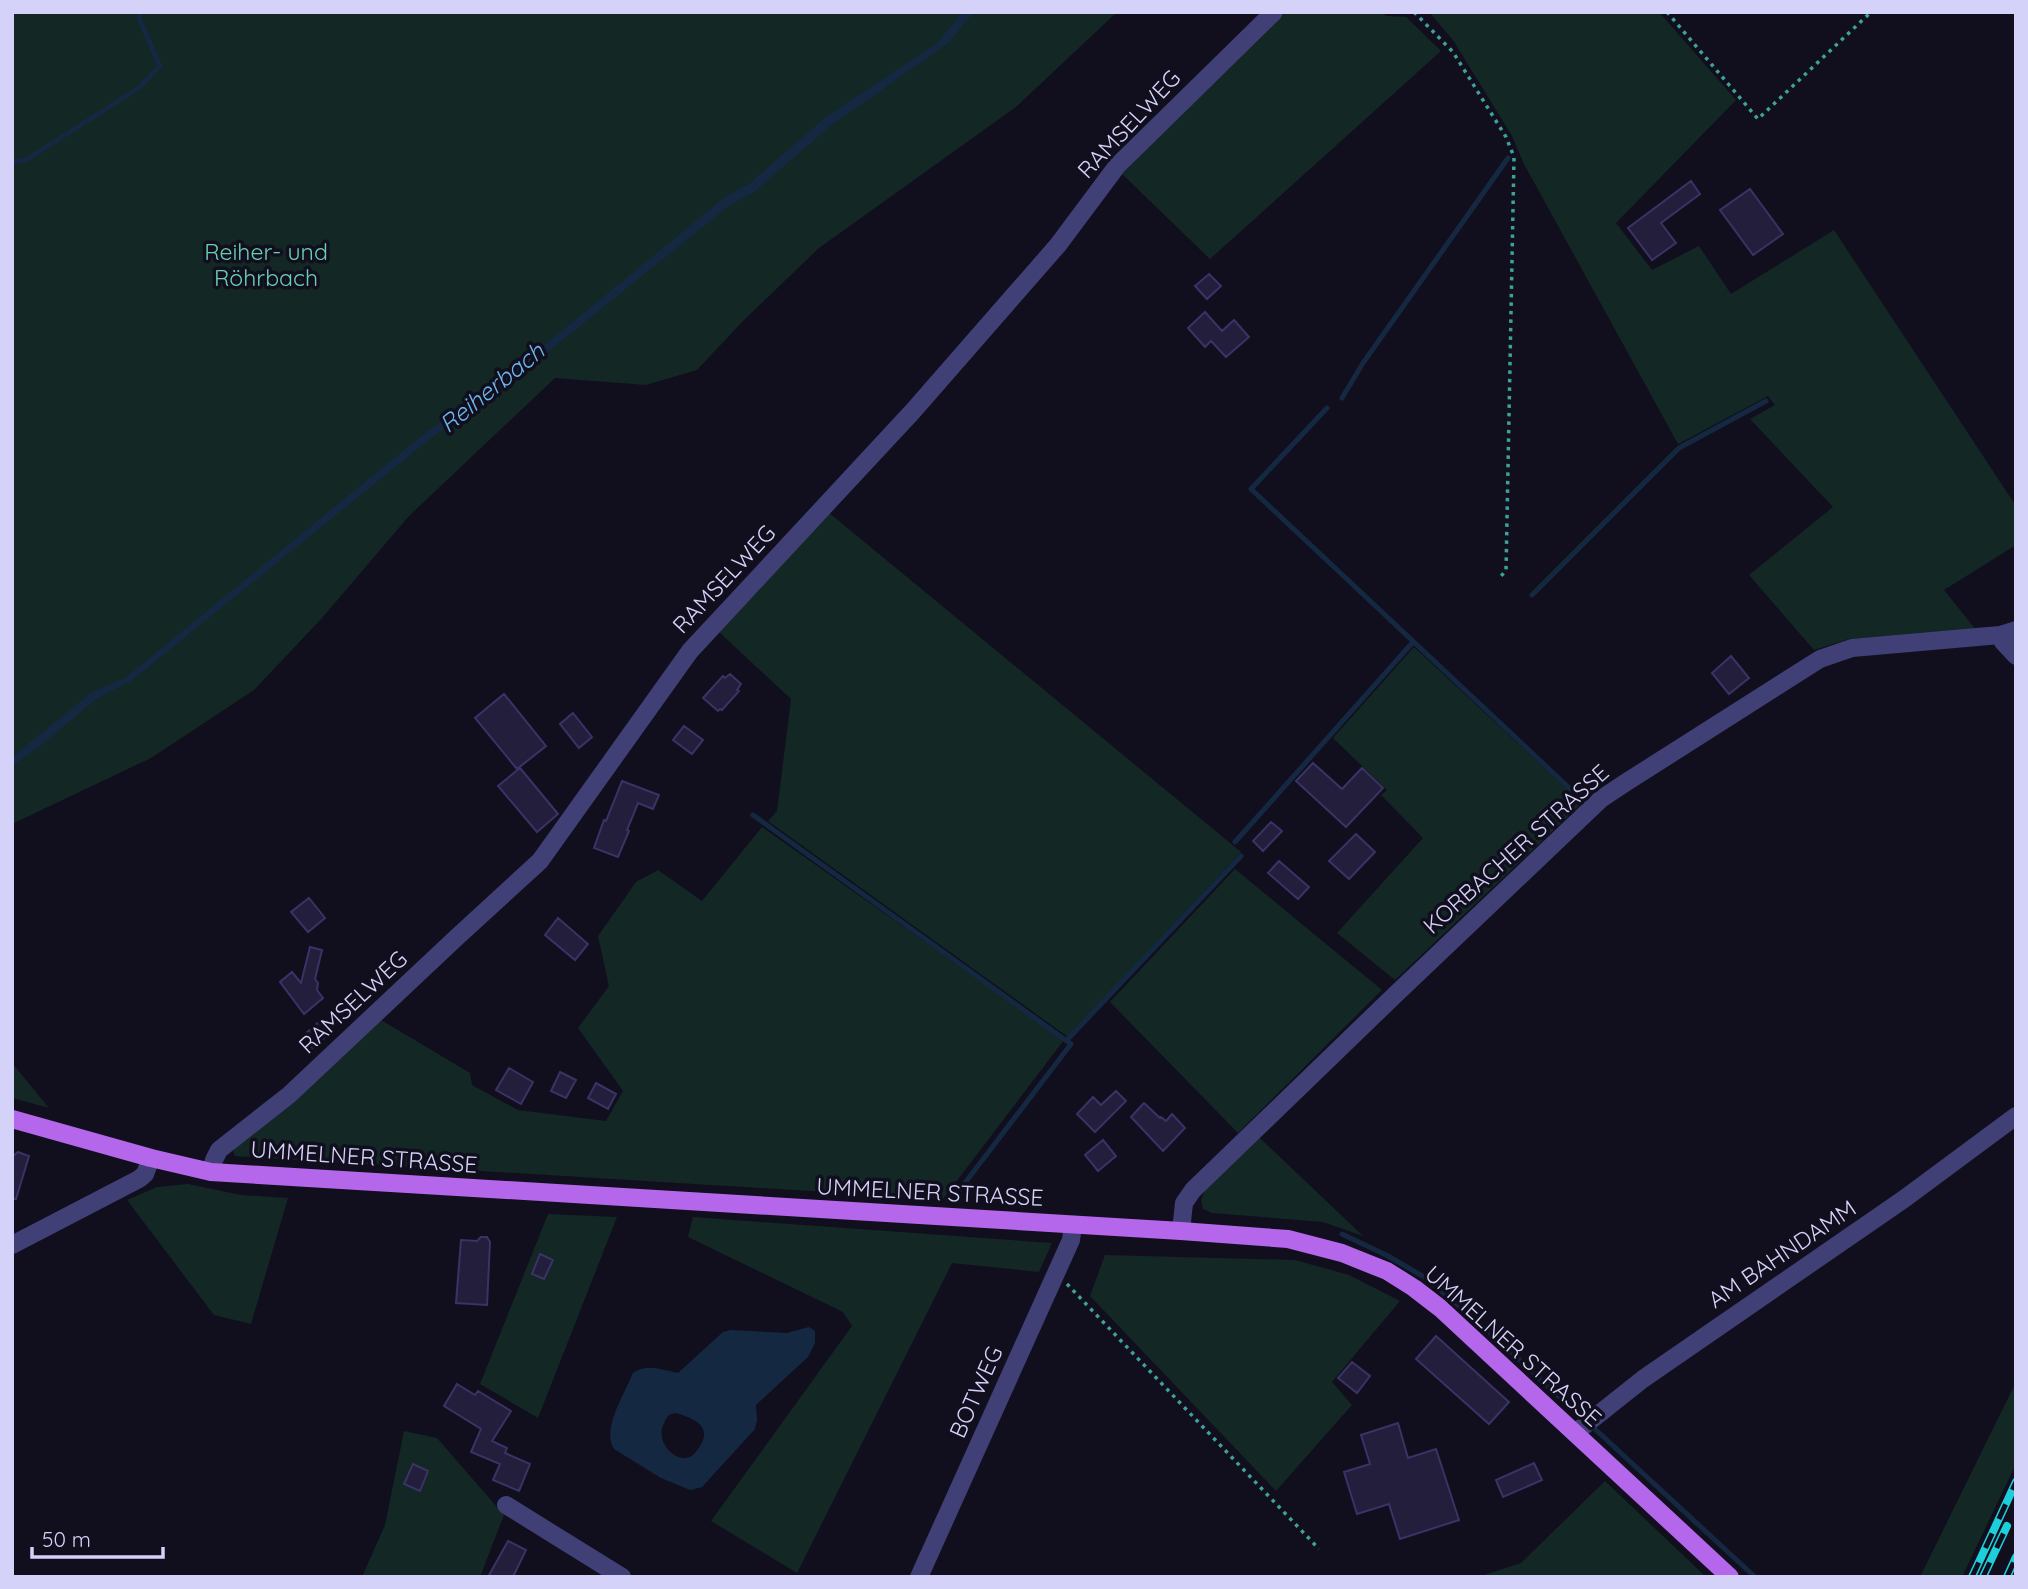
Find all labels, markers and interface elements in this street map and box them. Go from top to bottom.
street label: RAMSELWEG [1071,63,1186,184]
park label: Reiher- und Röhrbach [204,237,328,292]
water label: Reiherbach [433,336,550,439]
street label: RAMSELWEG [666,518,781,639]
street label: KORBACHER STRASSE [1417,758,1615,940]
street label: RAMSELWEG [292,944,413,1059]
street label: UMMELNER STRASSE [250,1134,478,1179]
street label: UMMELNER STRASSE [816,1171,1044,1212]
street label: AM BAHNDAMM [1702,1193,1861,1314]
street label: UMMELNER STRASSE [1419,1259,1607,1432]
street label: BOTWEG [942,1341,1009,1442]
scale bar [32,1516,163,1560]
text: 50 m [42,1526,91,1552]

